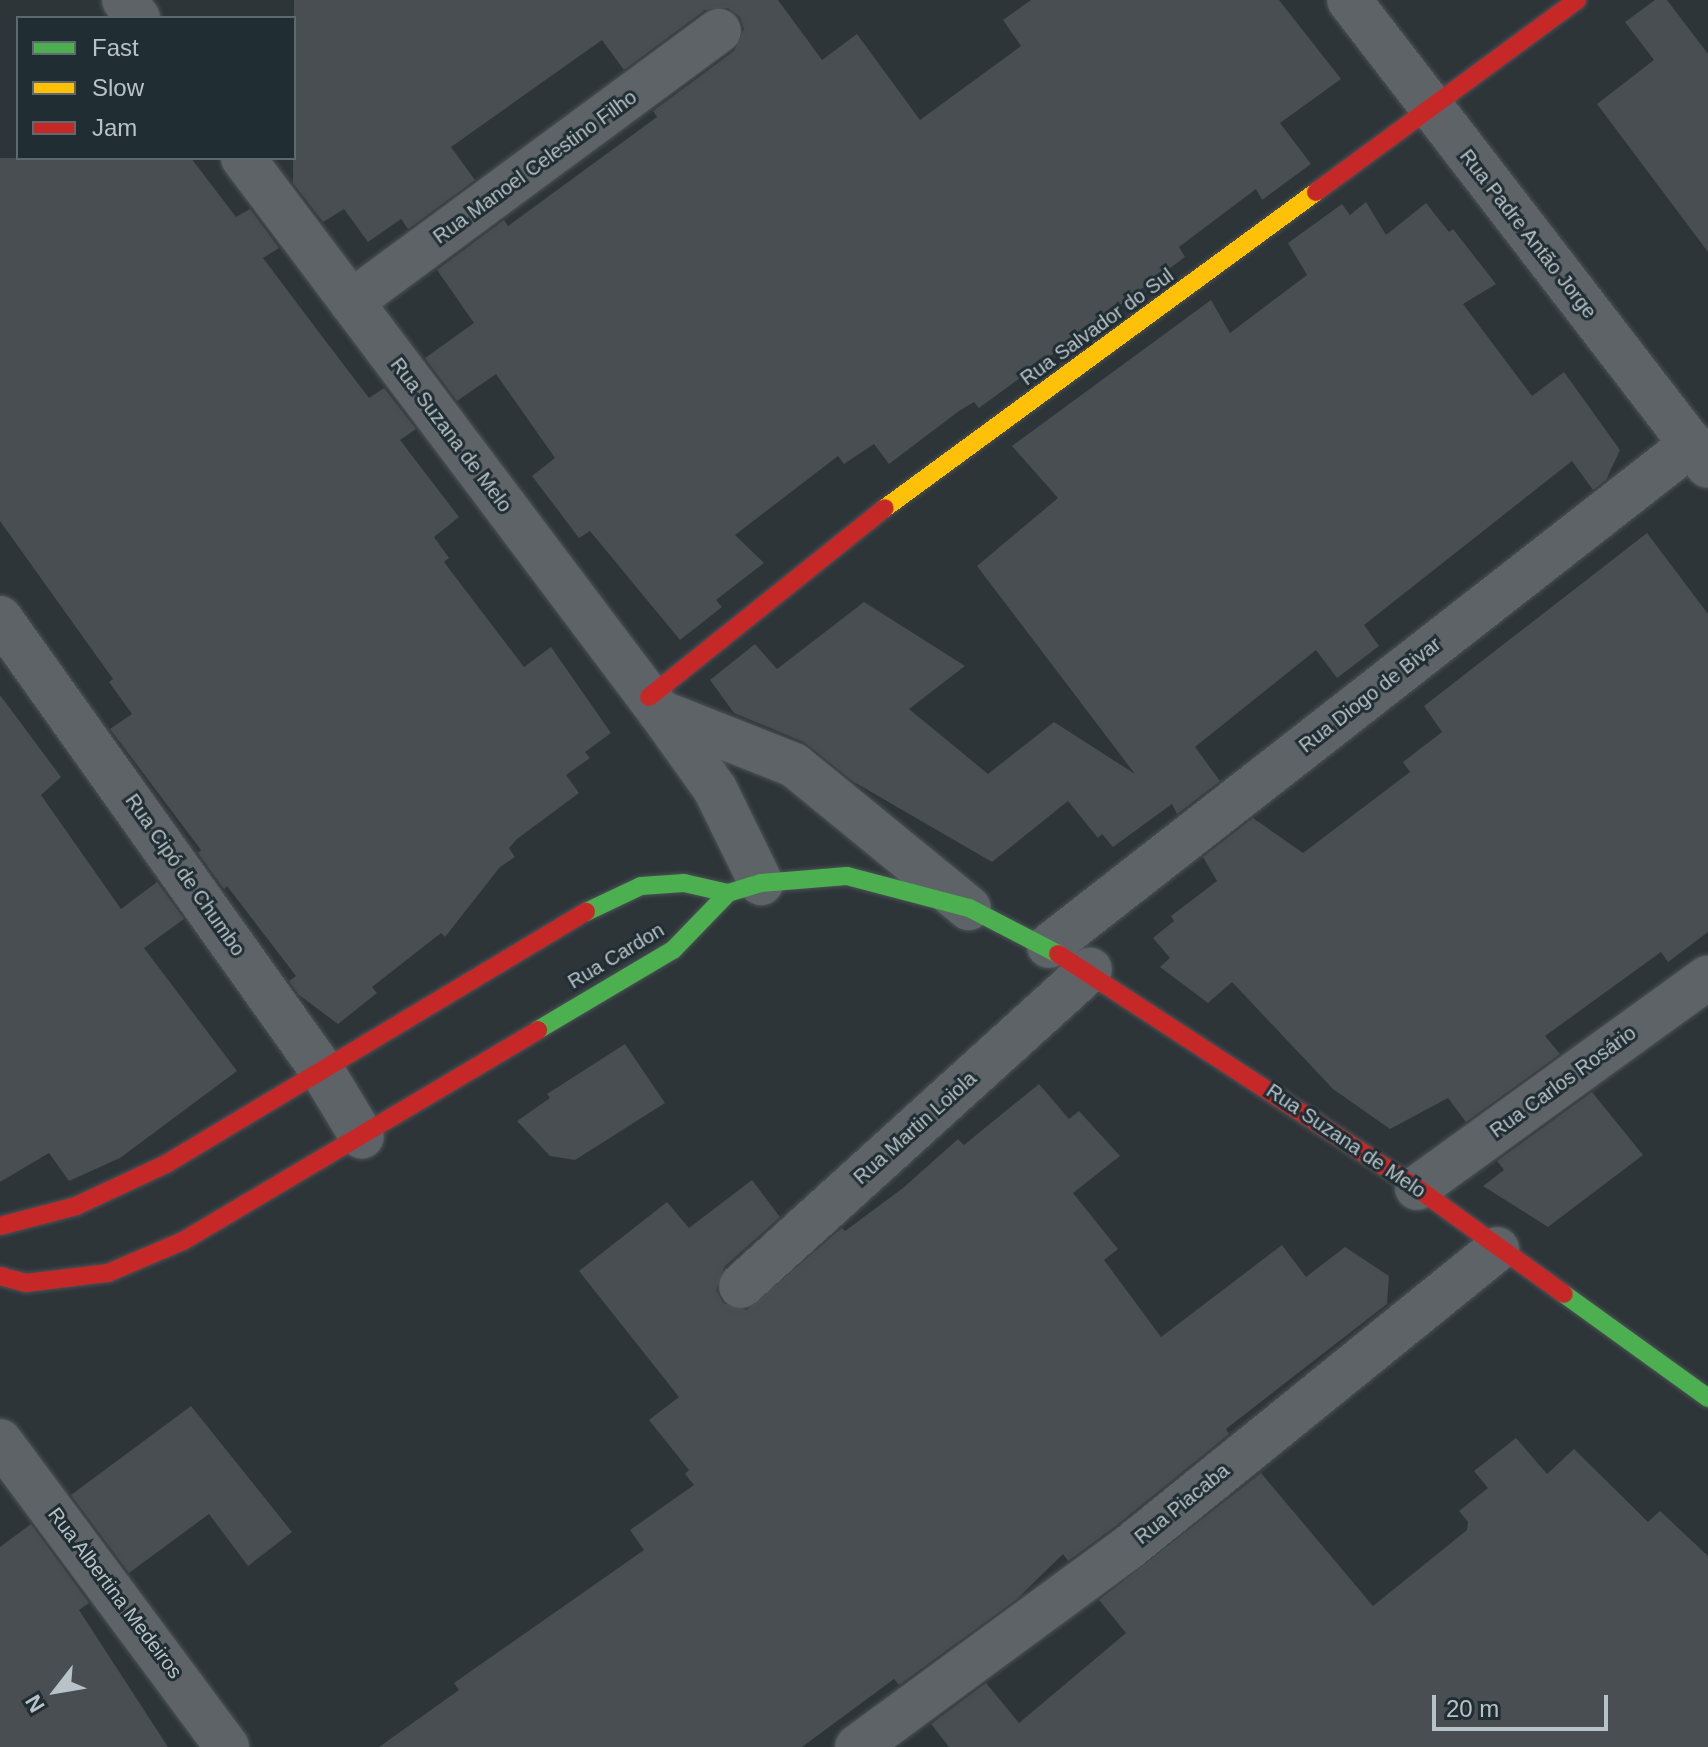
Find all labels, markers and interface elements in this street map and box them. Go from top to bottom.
legend [16,16,296,160]
text: Fast [92,34,139,61]
text: Slow [92,74,144,101]
street label: Rua Manoel Celestino Filho [429,85,641,249]
text: Jam [92,114,137,141]
street label: Rua Padre Antão Jorge [1454,144,1602,324]
street label: Rua Salvador do Sul [1016,263,1178,391]
street label: Rua Suzana de Melo [385,353,517,517]
street label: Rua Diogo de Bivar [1294,632,1446,758]
street label: Rua Cipó de Chumbo [120,789,250,961]
street label: Rua Cardon [564,918,668,994]
street label: Rua Carlos Rosário [1485,1021,1641,1143]
street label: Rua Martin Loiola [849,1067,981,1189]
street label: Rua Suzana de Melo [1262,1079,1430,1203]
street label: Rua Piacaba [1130,1459,1234,1549]
street label: Rua Albertina Medeiros [43,1502,187,1684]
north arrow [16,1651,96,1731]
scale bar [1436,1679,1612,1729]
text: N [20,1690,50,1717]
text: 20 m [1446,1695,1499,1722]

